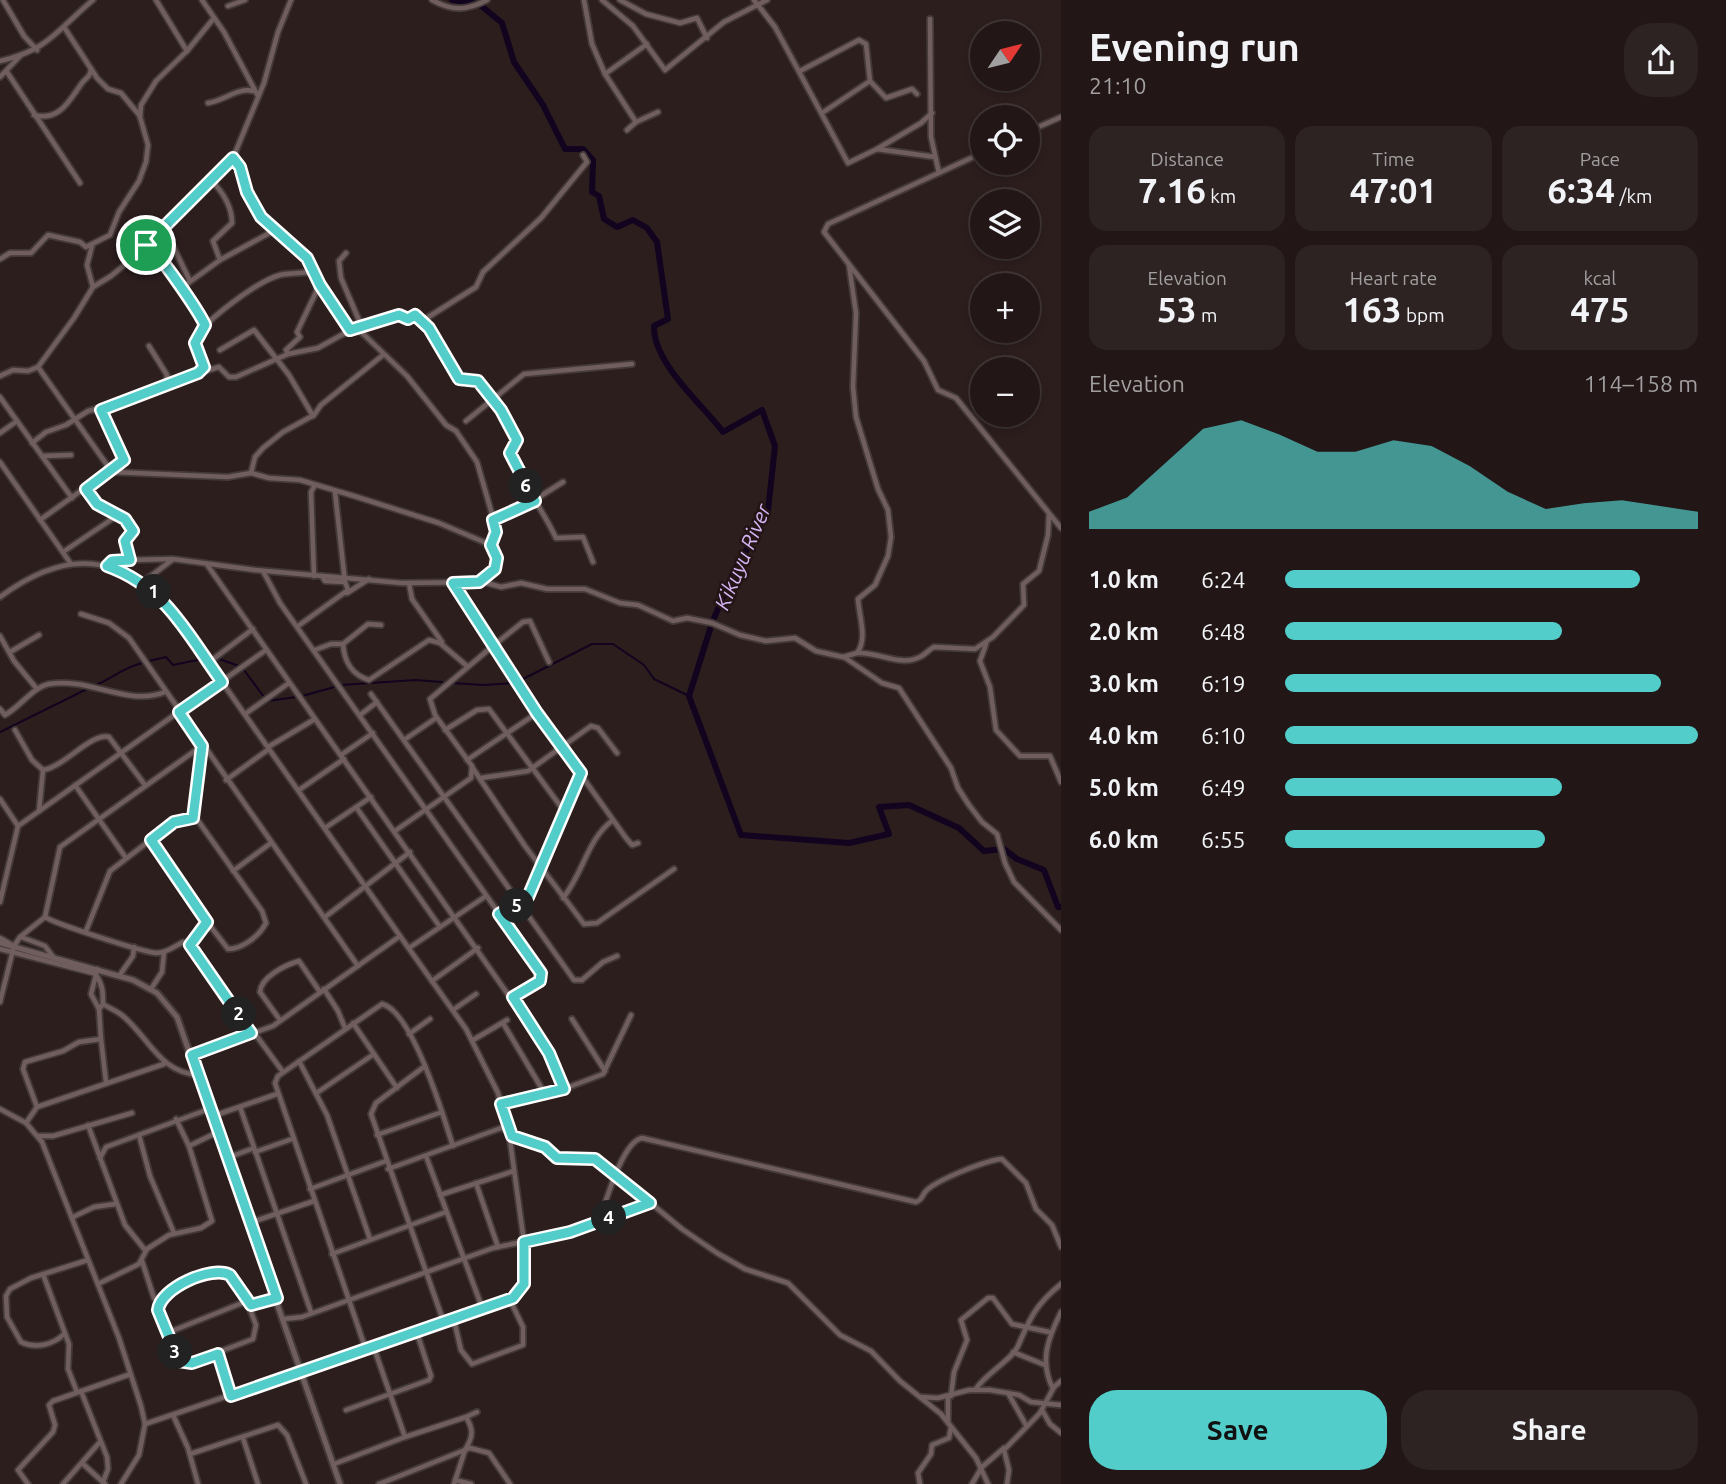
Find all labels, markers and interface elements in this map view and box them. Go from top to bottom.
north arrow [970,21,1040,91]
map controls [970,21,1040,427]
button: share [1624,23,1698,97]
text: Evening run [1089,26,1300,68]
text: 21:10 [1089,73,1147,98]
button: locate [970,105,1040,175]
text: Distance [1150,148,1224,170]
text: Time [1372,148,1415,170]
text: Pace [1580,148,1620,170]
text: 7.16 [1138,170,1206,210]
text: 47:01 [1350,170,1437,210]
text: 6:34 [1547,170,1615,210]
text: km [1206,185,1236,207]
text: /km [1615,185,1652,207]
button: layers [970,189,1040,259]
pin [116,215,176,275]
icon: arrive [127,226,165,264]
text: Elevation [1148,267,1227,289]
text: Heart rate [1350,267,1437,289]
text: kcal [1583,267,1616,289]
button: + [970,273,1040,343]
text: 53 [1157,289,1197,329]
text: 163 [1342,289,1402,329]
text: 475 [1570,289,1629,329]
text: m [1197,304,1217,326]
text: bpm [1402,304,1445,326]
button: − [970,357,1040,427]
text: Elevation [1089,371,1185,396]
text: 114–158 m [1584,371,1698,396]
pin: 6 [508,468,544,504]
text: 6 [520,474,531,496]
water label: Kikuyu River [709,499,776,613]
text: 1.0 km [1089,567,1159,592]
text: 6:24 [1201,567,1246,592]
pin: 1 [136,574,172,610]
text: 1 [148,580,159,602]
text: 2.0 km [1089,619,1159,644]
text: 6:48 [1201,619,1246,644]
text: 3.0 km [1089,671,1159,696]
text: 6:19 [1201,671,1246,696]
text: 4.0 km [1089,723,1159,748]
text: 6:10 [1201,723,1246,748]
text: 5.0 km [1089,775,1159,800]
text: 6:49 [1201,775,1246,800]
text: 6.0 km [1089,827,1159,852]
text: 6:55 [1201,827,1246,852]
pin: 5 [500,888,534,923]
text: 5 [511,894,522,916]
pin: 2 [222,996,256,1032]
text: 2 [233,1002,244,1024]
pin: 4 [592,1200,626,1236]
text: 4 [603,1206,614,1228]
pin: 3 [158,1334,192,1370]
text: 3 [169,1340,180,1362]
button: Save [1089,1390,1387,1470]
button: Share [1401,1390,1698,1470]

